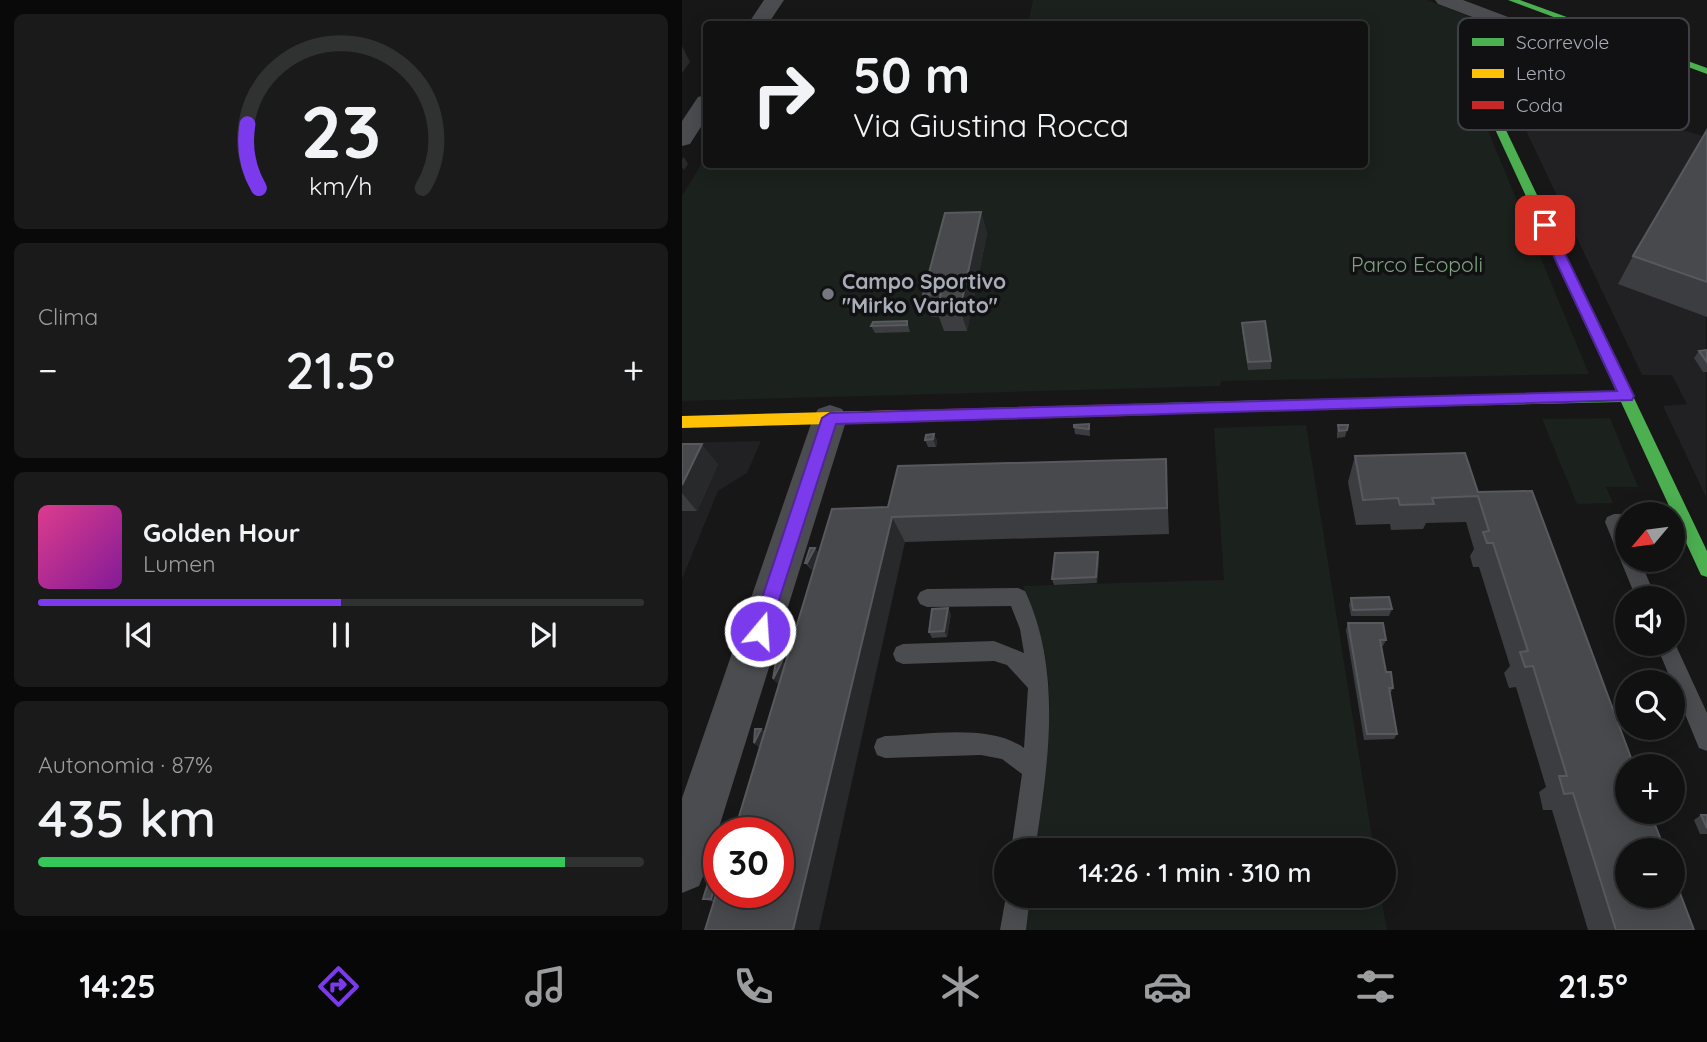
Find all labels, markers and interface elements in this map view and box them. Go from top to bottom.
legend [1458,18,1689,130]
text: Scorrevole [1516,30,1609,54]
text: 50 m [853,44,970,105]
icon: right [738,49,829,140]
text: Lento [1516,61,1566,85]
text: 23 [301,85,381,176]
text: Coda [1516,93,1563,117]
text: Via Giustina Rocca [853,105,1129,145]
text: km/h [309,169,373,200]
pin [1515,195,1575,255]
icon: arrive [1526,206,1564,244]
park label: Parco Ecopoli [1351,251,1483,277]
place label: Campo Sportivo "Mirko Variato" [842,268,1006,318]
marker: Campo Sportivo "Mirko Variato" [820,286,836,302]
text: Clima [38,302,98,331]
text: 21.5° [285,337,395,402]
text: − [38,346,58,394]
text: + [623,346,644,394]
north arrow [1615,502,1685,572]
map controls [1615,502,1685,908]
text: Golden Hour [143,516,300,549]
text: Lumen [143,549,216,578]
button: sound [1615,586,1685,656]
position arrow [723,594,797,668]
icon: previous [120,616,158,654]
icon: pause [322,616,360,654]
icon: next [524,616,562,654]
button: search [1615,670,1685,740]
text: Autonomia · 87% [38,750,213,779]
button: + [1615,754,1685,824]
text: 435 km [38,785,216,850]
speed limit sign: 30 [703,817,794,908]
button: − [1615,838,1685,908]
text: 14:26 · 1 min · 310 m [1079,856,1311,889]
icon: directions [314,962,363,1011]
icon: music [521,962,570,1011]
icon: phone [729,962,778,1011]
icon: climate [936,962,985,1011]
icon: car [1143,962,1192,1011]
icon: filters [1351,962,1400,1011]
text: 14:25 [79,966,156,1006]
text: 21.5° [1558,966,1628,1006]

